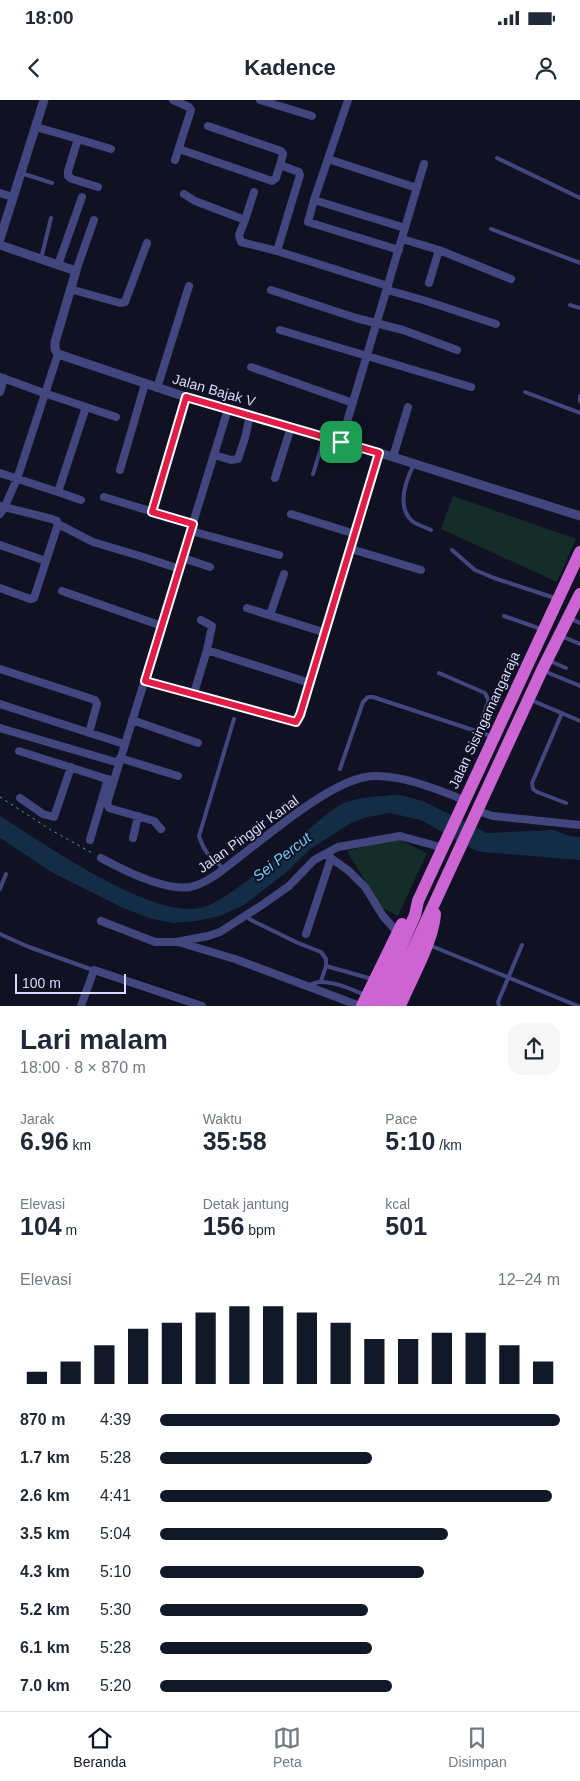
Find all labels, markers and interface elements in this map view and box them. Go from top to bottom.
text: 18:00 [25,7,74,28]
icon: back [20,54,48,82]
icon: person [532,54,560,82]
text: Kadence [244,55,336,80]
street label: Jalan Bajak V [171,371,258,410]
pin [320,421,362,463]
icon: arrive [327,428,355,456]
street label: Jalan Sisingamangaraja [445,649,523,791]
street label: Jalan Pinggir Kanal [194,792,302,876]
water label: Sei Percut [249,828,315,885]
scale bar [15,971,126,994]
text: 100 m [22,975,61,991]
button: share [508,1023,560,1075]
text: Lari malam [20,1024,168,1055]
text: 18:00 · 8 × 870 m [20,1059,146,1076]
text: Jarak [20,1111,54,1127]
text: Waktu [203,1111,242,1127]
text: Pace [385,1111,417,1127]
text: 6.96 [20,1127,69,1155]
text: 35:58 [203,1127,267,1155]
text: 5:10 [385,1127,435,1155]
text: km [69,1137,91,1153]
text: /km [435,1137,462,1153]
text: Elevasi [20,1196,65,1212]
text: Detak jantung [203,1196,289,1212]
text: kcal [385,1196,410,1212]
text: 104 [20,1212,62,1240]
text: 156 [203,1212,244,1240]
text: 501 [385,1212,427,1240]
text: m [62,1222,77,1238]
text: bpm [244,1222,276,1238]
text: Elevasi [20,1271,72,1288]
text: 12–24 m [498,1271,560,1288]
text: 870 m [20,1411,65,1428]
text: 4:39 [100,1411,131,1428]
text: 1.7 km [20,1449,70,1466]
text: 5:28 [100,1449,131,1466]
text: 2.6 km [20,1487,70,1504]
text: 4:41 [100,1487,131,1504]
text: 3.5 km [20,1525,70,1542]
text: 5:04 [100,1525,131,1542]
text: 4.3 km [20,1563,70,1580]
text: 5:10 [100,1563,131,1580]
text: 5.2 km [20,1601,70,1618]
text: 5:30 [100,1601,131,1618]
text: 6.1 km [20,1639,70,1656]
text: 5:28 [100,1639,131,1656]
text: 7.0 km [20,1677,70,1694]
text: 5:20 [100,1677,131,1694]
tab: Beranda [73,1724,126,1770]
tab: Peta [273,1724,302,1770]
tab: Disimpan [448,1724,507,1770]

